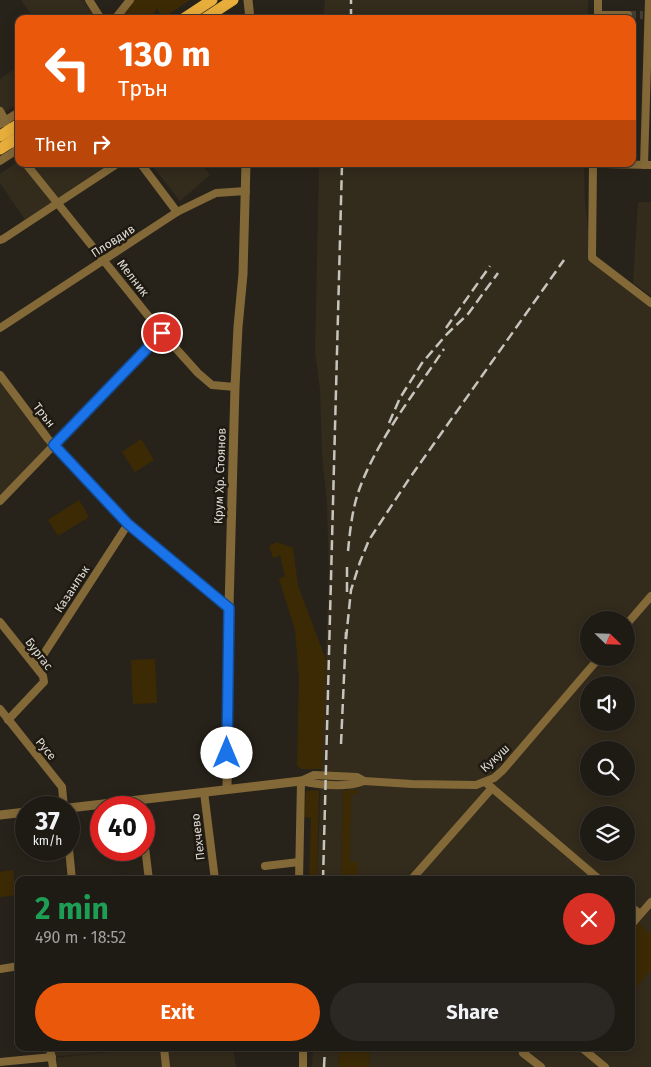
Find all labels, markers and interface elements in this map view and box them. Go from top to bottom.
text: 130 m [118,33,211,75]
icon: left [35,35,100,100]
text: Трън [118,75,168,102]
icon: right [87,130,115,158]
text: Then [35,133,77,156]
street label: Пловдив [88,222,138,260]
street label: Мелник [114,257,152,300]
pin [141,312,183,354]
icon: arrive [148,319,176,347]
street label: Трън [30,400,58,430]
street label: Крум Хр. Стоянов [211,427,229,524]
street label: Казанлък [52,562,93,615]
north arrow [580,611,635,666]
map controls [580,611,635,861]
street label: Бургас [22,635,56,673]
button: sound [580,676,635,731]
position arrow [200,726,252,778]
street label: Русе [33,735,59,763]
street label: Кукуш [478,741,512,775]
button: search [580,741,635,796]
speed limit sign: 40 [90,796,155,861]
button: layers [580,806,635,861]
text: 37 [35,807,60,837]
street label: Пехчево [188,813,208,861]
text: km/h [33,834,62,848]
text: 2 min [35,891,109,927]
button: close [563,893,615,945]
text: 490 m · 18:52 [35,928,126,947]
button: Exit [35,983,320,1041]
button: Share [330,983,615,1041]

